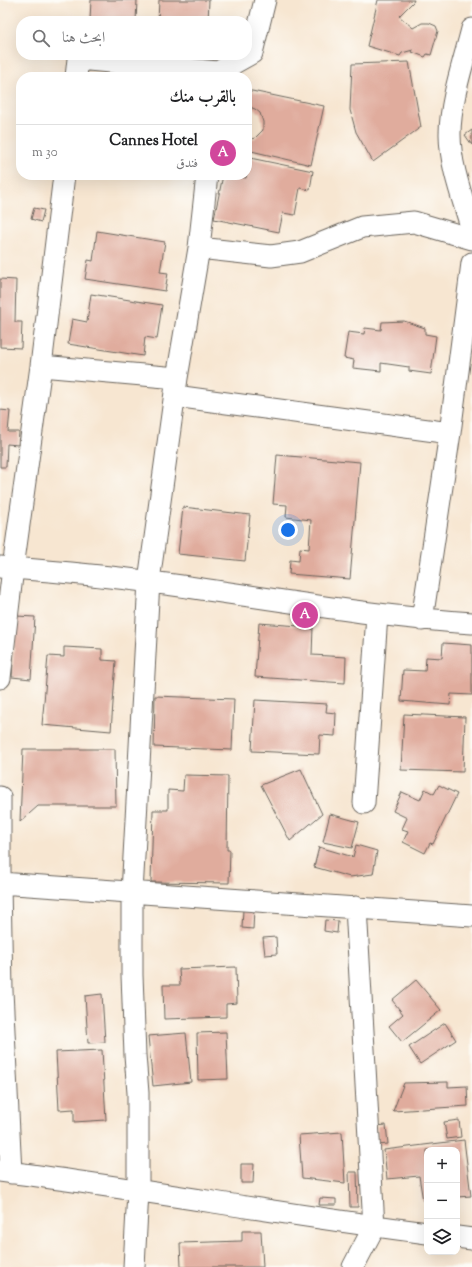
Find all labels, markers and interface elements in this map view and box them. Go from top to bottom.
search box [16,16,252,60]
icon: search [30,27,52,49]
text: ابحث هنا [62,28,105,49]
text: بالقرب منك [170,86,236,110]
text: Cannes Hotel [109,131,198,152]
text: 30 m [32,144,58,162]
text: A [218,144,228,162]
text: فندق [176,155,198,173]
your location [278,520,298,540]
pin: A [292,600,318,630]
map controls [424,1147,460,1255]
button: + [424,1147,460,1183]
button: − [424,1183,460,1219]
button: layers [424,1219,460,1255]

